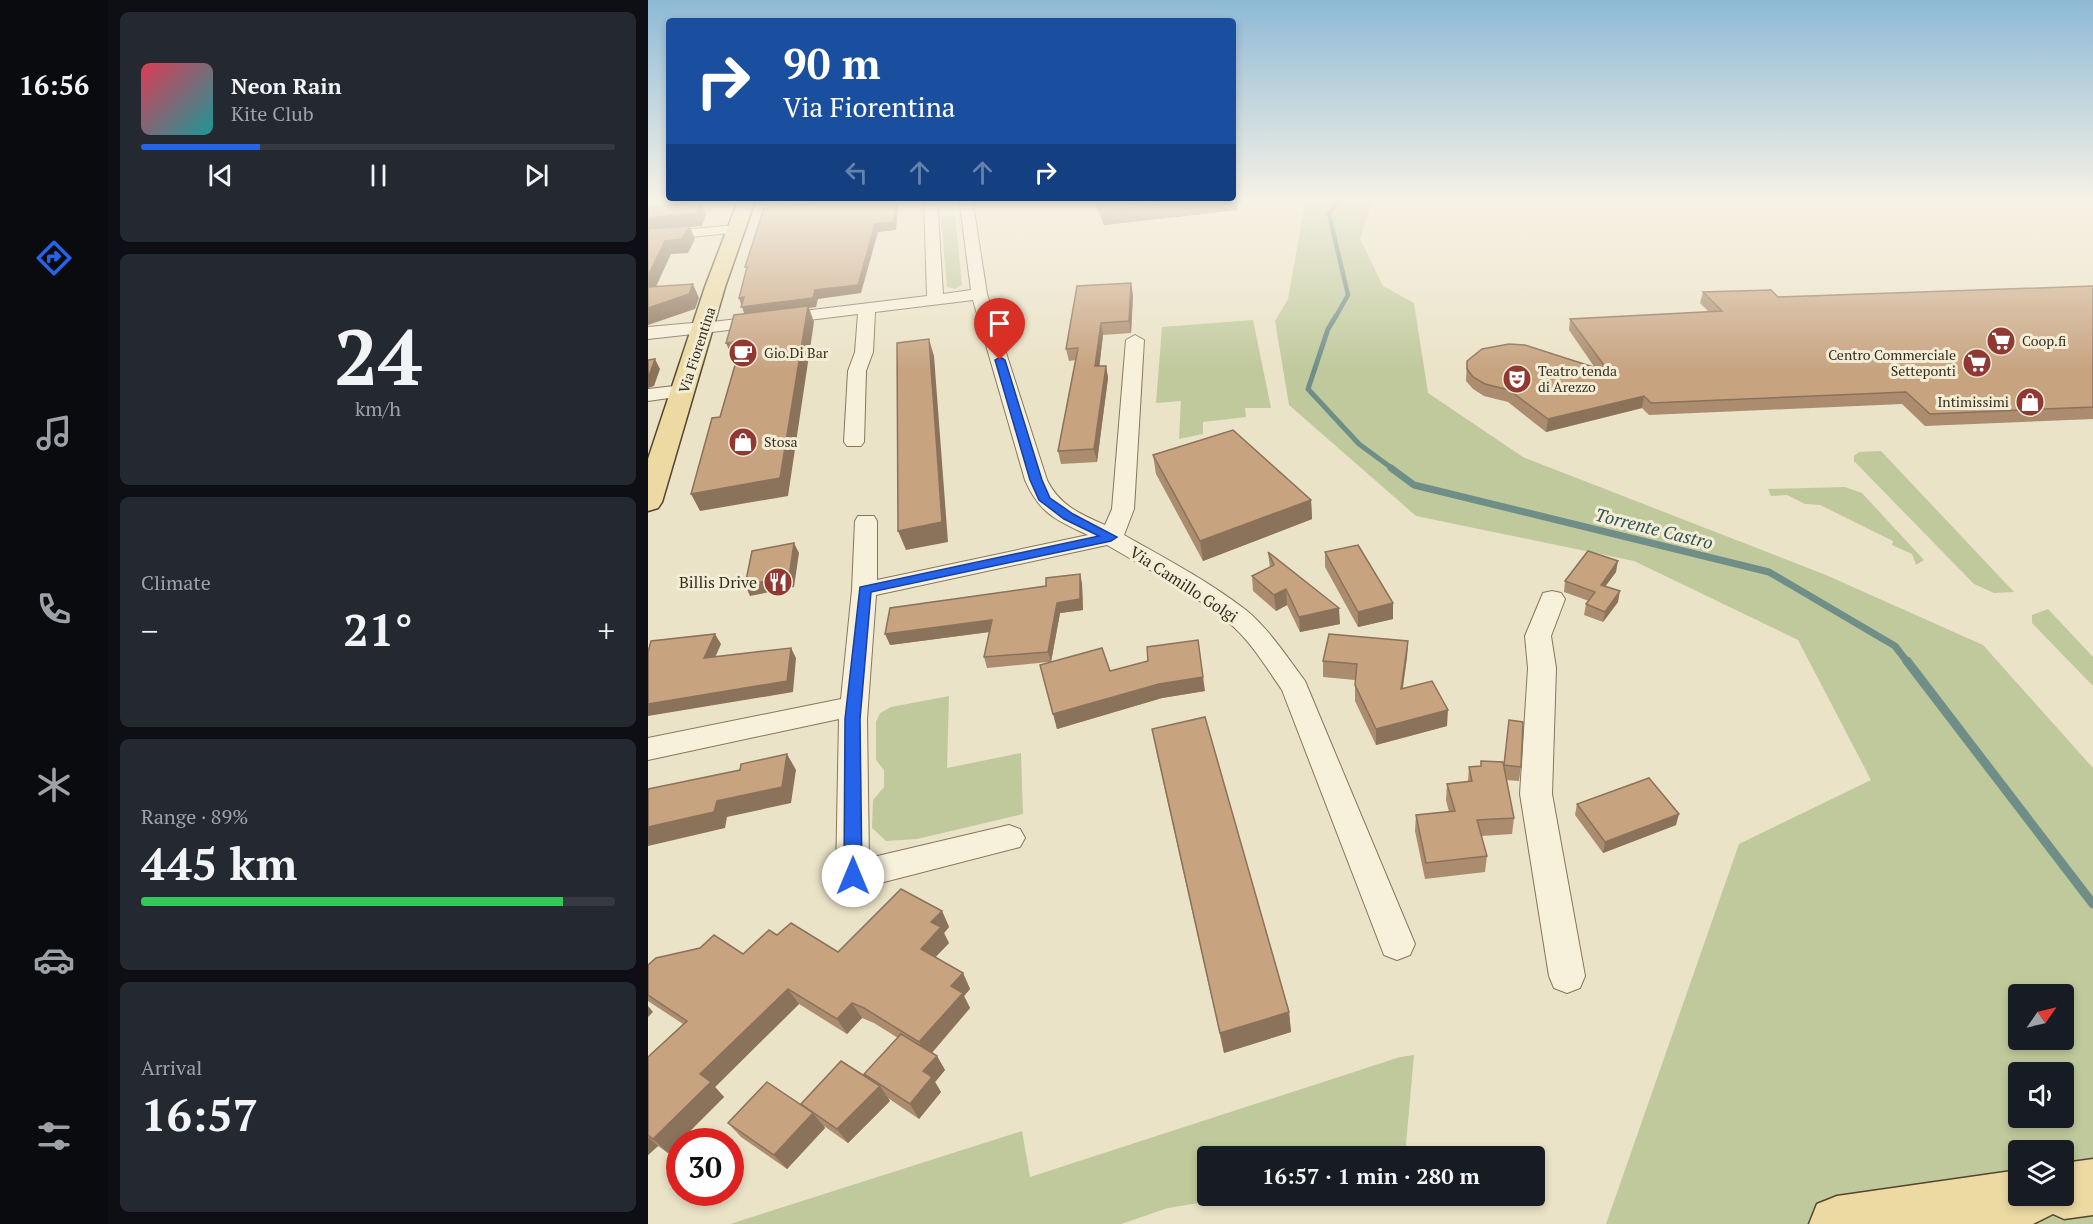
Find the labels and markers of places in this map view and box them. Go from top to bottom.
pin [974,298,1025,360]
supermarket icon: Coop.fi [1985,325,2017,357]
place label: Coop.fi [2022,331,2066,350]
cafe icon: Gio.Di Bar [727,337,759,369]
place label: Gio.Di Bar [764,343,829,362]
place label: Centro Commerciale Setteponti [1828,345,1956,380]
supermarket icon: Centro Commerciale Setteponti [1961,347,1993,379]
place label: Teatro tenda di Arezzo [1538,361,1617,396]
theatre icon: Teatro tenda di Arezzo [1501,363,1533,395]
shop icon: Intimissimi [2014,386,2046,418]
place label: Intimissimi [1937,392,2009,411]
shop icon: Stosa [727,426,759,458]
place label: Stosa [764,432,798,451]
restaurant icon: Billis Drive [762,566,794,598]
place label: Billis Drive [679,571,757,593]

